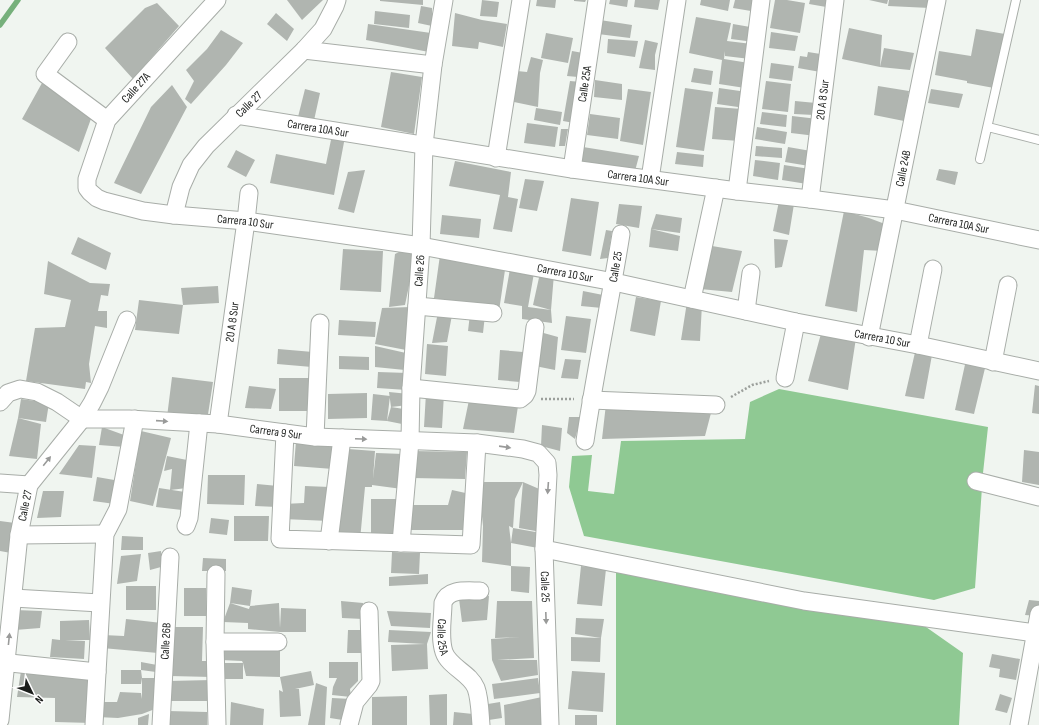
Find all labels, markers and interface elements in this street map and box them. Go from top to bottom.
street label: Calle 25A [575,64,595,103]
street label: Calle 27A [118,69,154,106]
street label: 20 A 8 Sur [813,78,832,121]
street label: Calle 27 [232,88,265,120]
street label: Carrera 10A Sur [286,116,350,141]
street label: Calle 24B [892,149,914,188]
street label: Carrera 10A Sur [607,166,670,189]
street label: Carrera 10A Sur [927,210,991,237]
street label: Carrera 10 Sur [216,211,275,232]
street label: Calle 25 [605,250,626,283]
street label: Calle 26 [411,254,428,287]
street label: Carrera 10 Sur [536,260,595,286]
street label: 20 A 8 Sur [222,301,242,343]
street label: Carrera 10 Sur [853,326,912,351]
one-way arrow [156,418,169,425]
street label: Carrera 9 Sur [249,421,303,443]
one-way arrow [355,436,367,443]
one-way arrow [499,444,511,450]
one-way arrow [43,456,52,467]
one-way arrow [544,482,551,495]
street label: Calle 27 [14,489,35,522]
street label: Calle 25 [537,571,553,603]
one-way arrow [543,612,549,625]
street label: Calle 25A [434,618,452,658]
street label: Calle 26B [157,622,174,660]
one-way arrow [5,633,12,645]
north arrow [12,673,52,713]
text: N [32,693,46,706]

